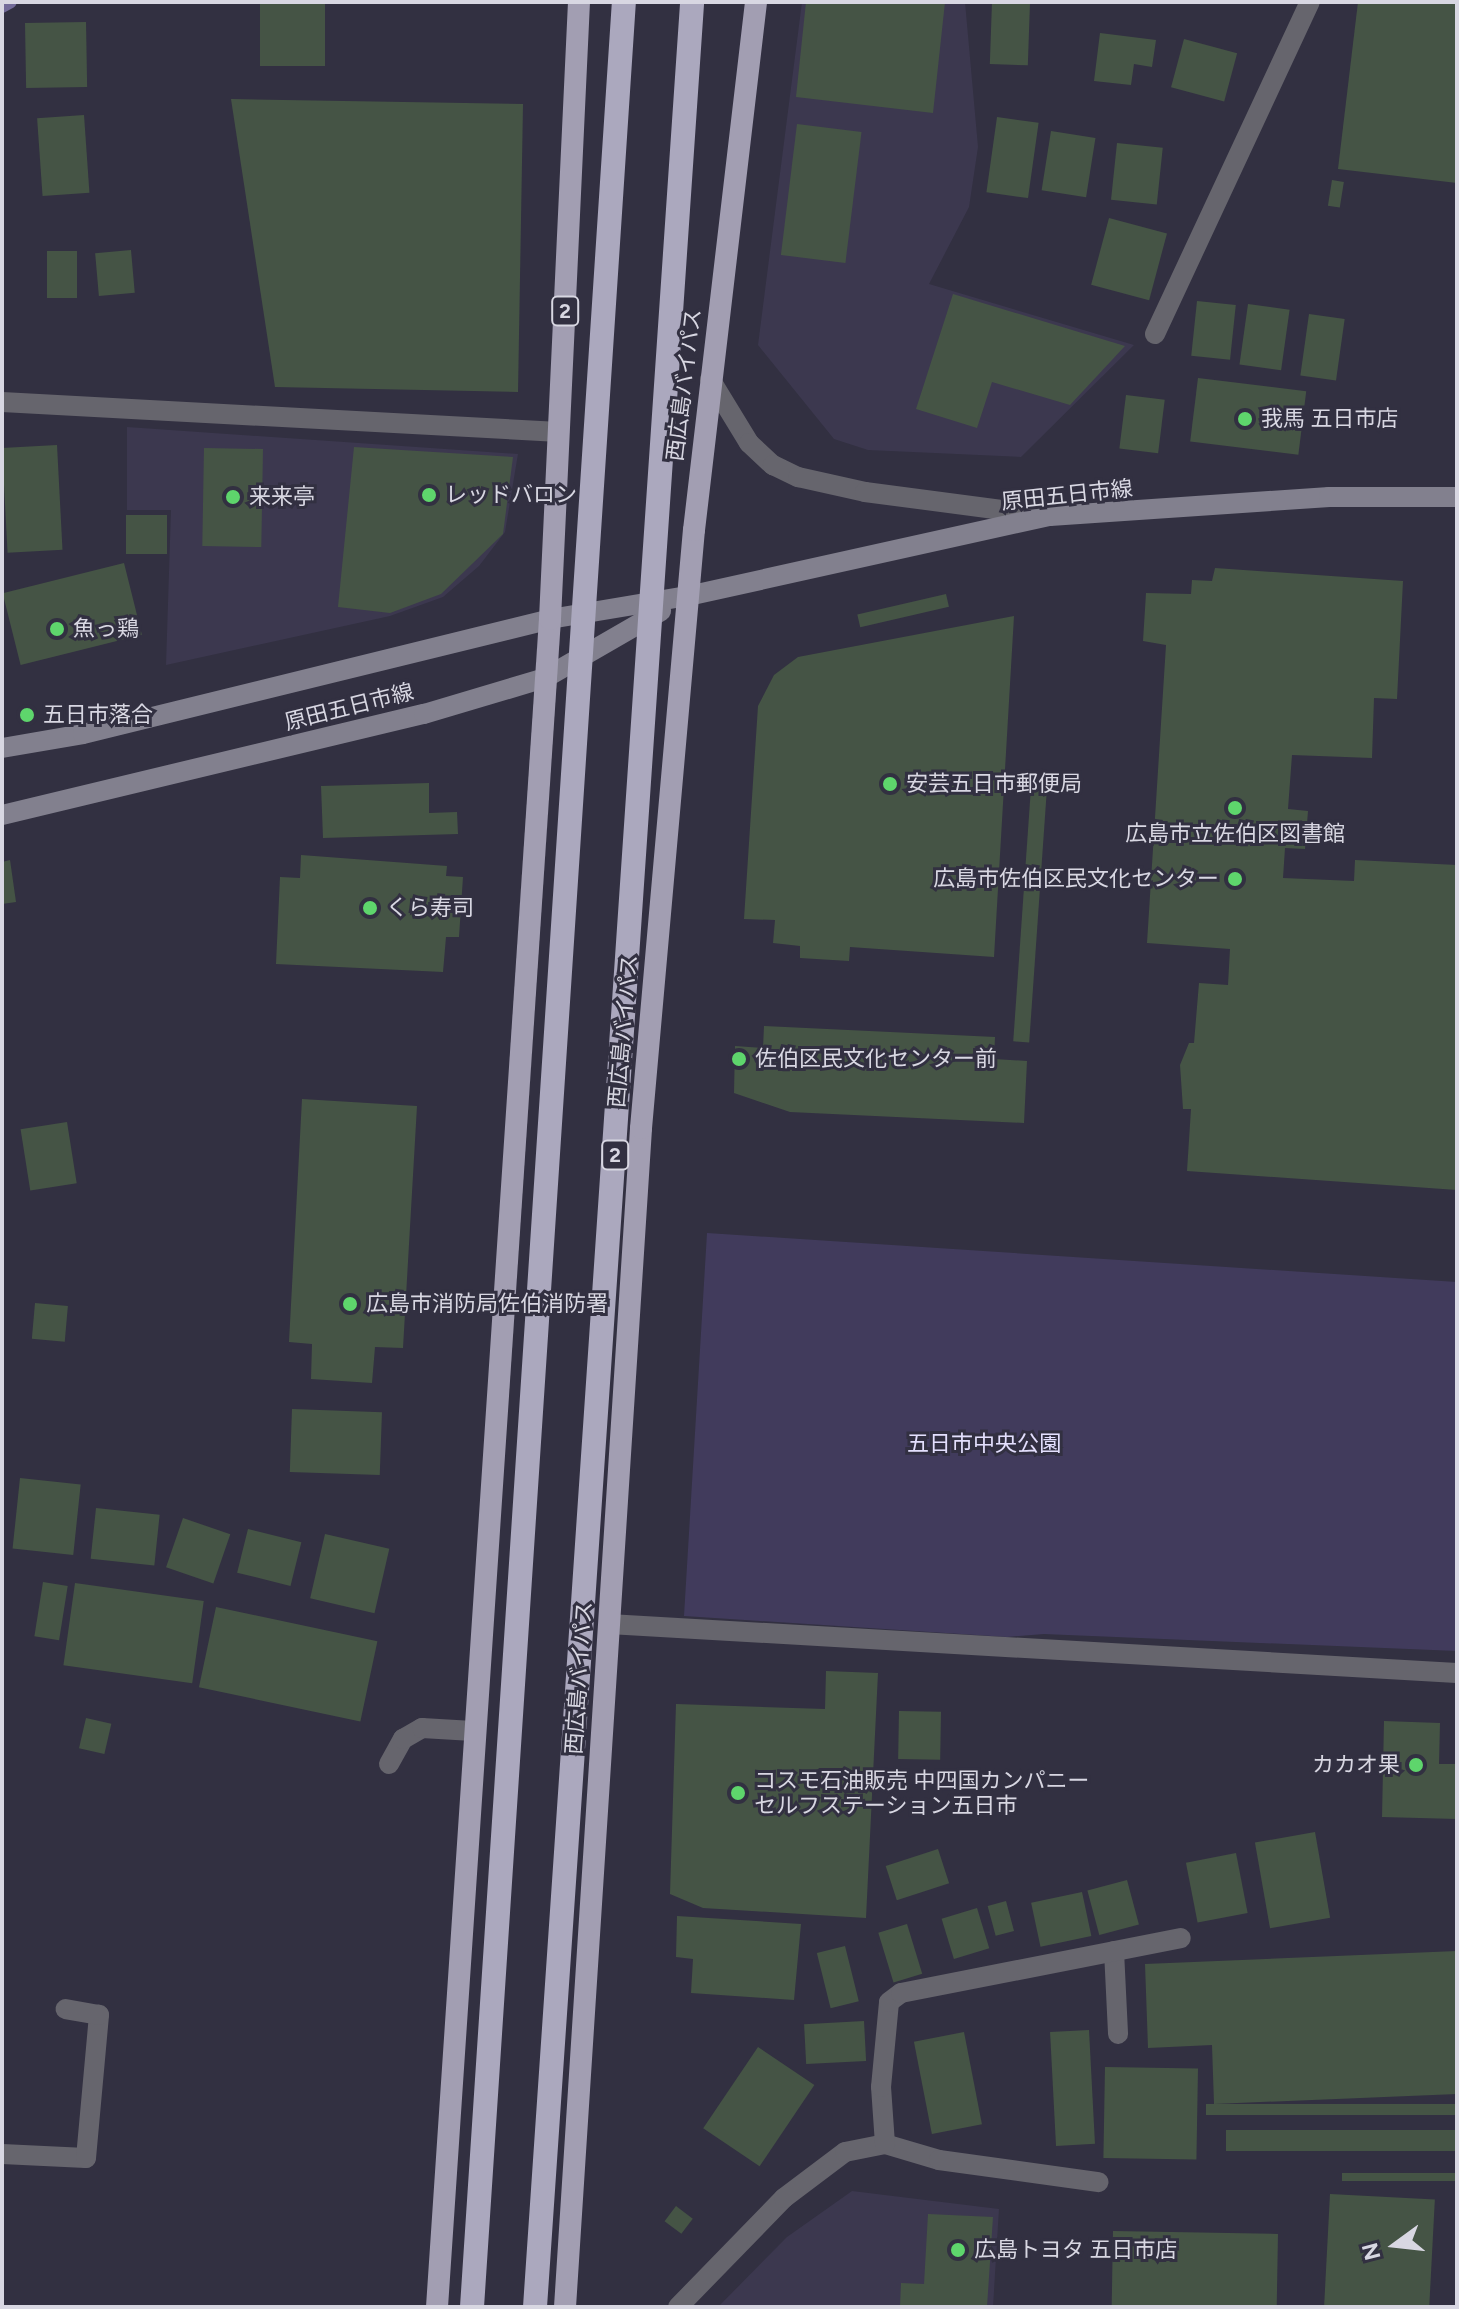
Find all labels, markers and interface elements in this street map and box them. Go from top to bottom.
road number: 2 [551,295,579,327]
street label: 西広島バイパス [662,307,706,463]
place label: 我馬 五日市店 [1261,406,1398,432]
marker: 我馬 五日市店 [1236,410,1254,428]
street label: 原田五日市線 [1000,475,1134,515]
place label: レッドバロン [445,482,577,508]
place label: 来来亭 [249,484,315,510]
marker: レッドバロン [420,486,438,504]
marker: 来来亭 [224,488,242,506]
place label: 魚っ鶏 [73,616,139,642]
marker: 魚っ鶏 [48,620,66,638]
street label: 原田五日市線 [282,678,416,736]
place label: 五日市落合 [43,702,153,728]
marker: 五日市落合 [18,706,36,724]
place label: 安芸五日市郵便局 [906,771,1082,797]
marker: 安芸五日市郵便局 [881,775,899,793]
marker: 広島市立佐伯区図書館 [1226,799,1244,817]
place label: 広島市立佐伯区図書館 [1125,821,1345,847]
place label: 広島市佐伯区民文化センター [933,866,1219,892]
marker: 広島市佐伯区民文化センター [1226,870,1244,888]
place label: くら寿司 [386,895,474,921]
marker: くら寿司 [361,899,379,917]
street label: 西広島バイパス [603,953,643,1109]
place label: 佐伯区民文化センター前 [755,1046,997,1072]
marker: 佐伯区民文化センター前 [730,1050,748,1068]
road number: 2 [601,1139,629,1171]
place label: 広島市消防局佐伯消防署 [366,1291,608,1317]
marker: 広島市消防局佐伯消防署 [341,1295,359,1313]
park label: 五日市中央公園 [907,1431,1061,1457]
street label: 西広島バイパス [560,1600,598,1756]
place label: カカオ果 [1312,1752,1400,1778]
marker: カカオ果 [1407,1756,1425,1774]
place label: コスモ石油販売 中四国カンパニー セルフステーション五日市 [754,1767,1089,1818]
marker: コスモ石油販売 中四国カンパニー セルフステーション五日市 [729,1784,747,1802]
north arrow [1355,2205,1435,2285]
place label: 広島トヨタ 五日市店 [974,2237,1177,2263]
text: N [1356,2240,1387,2263]
marker: 広島トヨタ 五日市店 [949,2241,967,2259]

